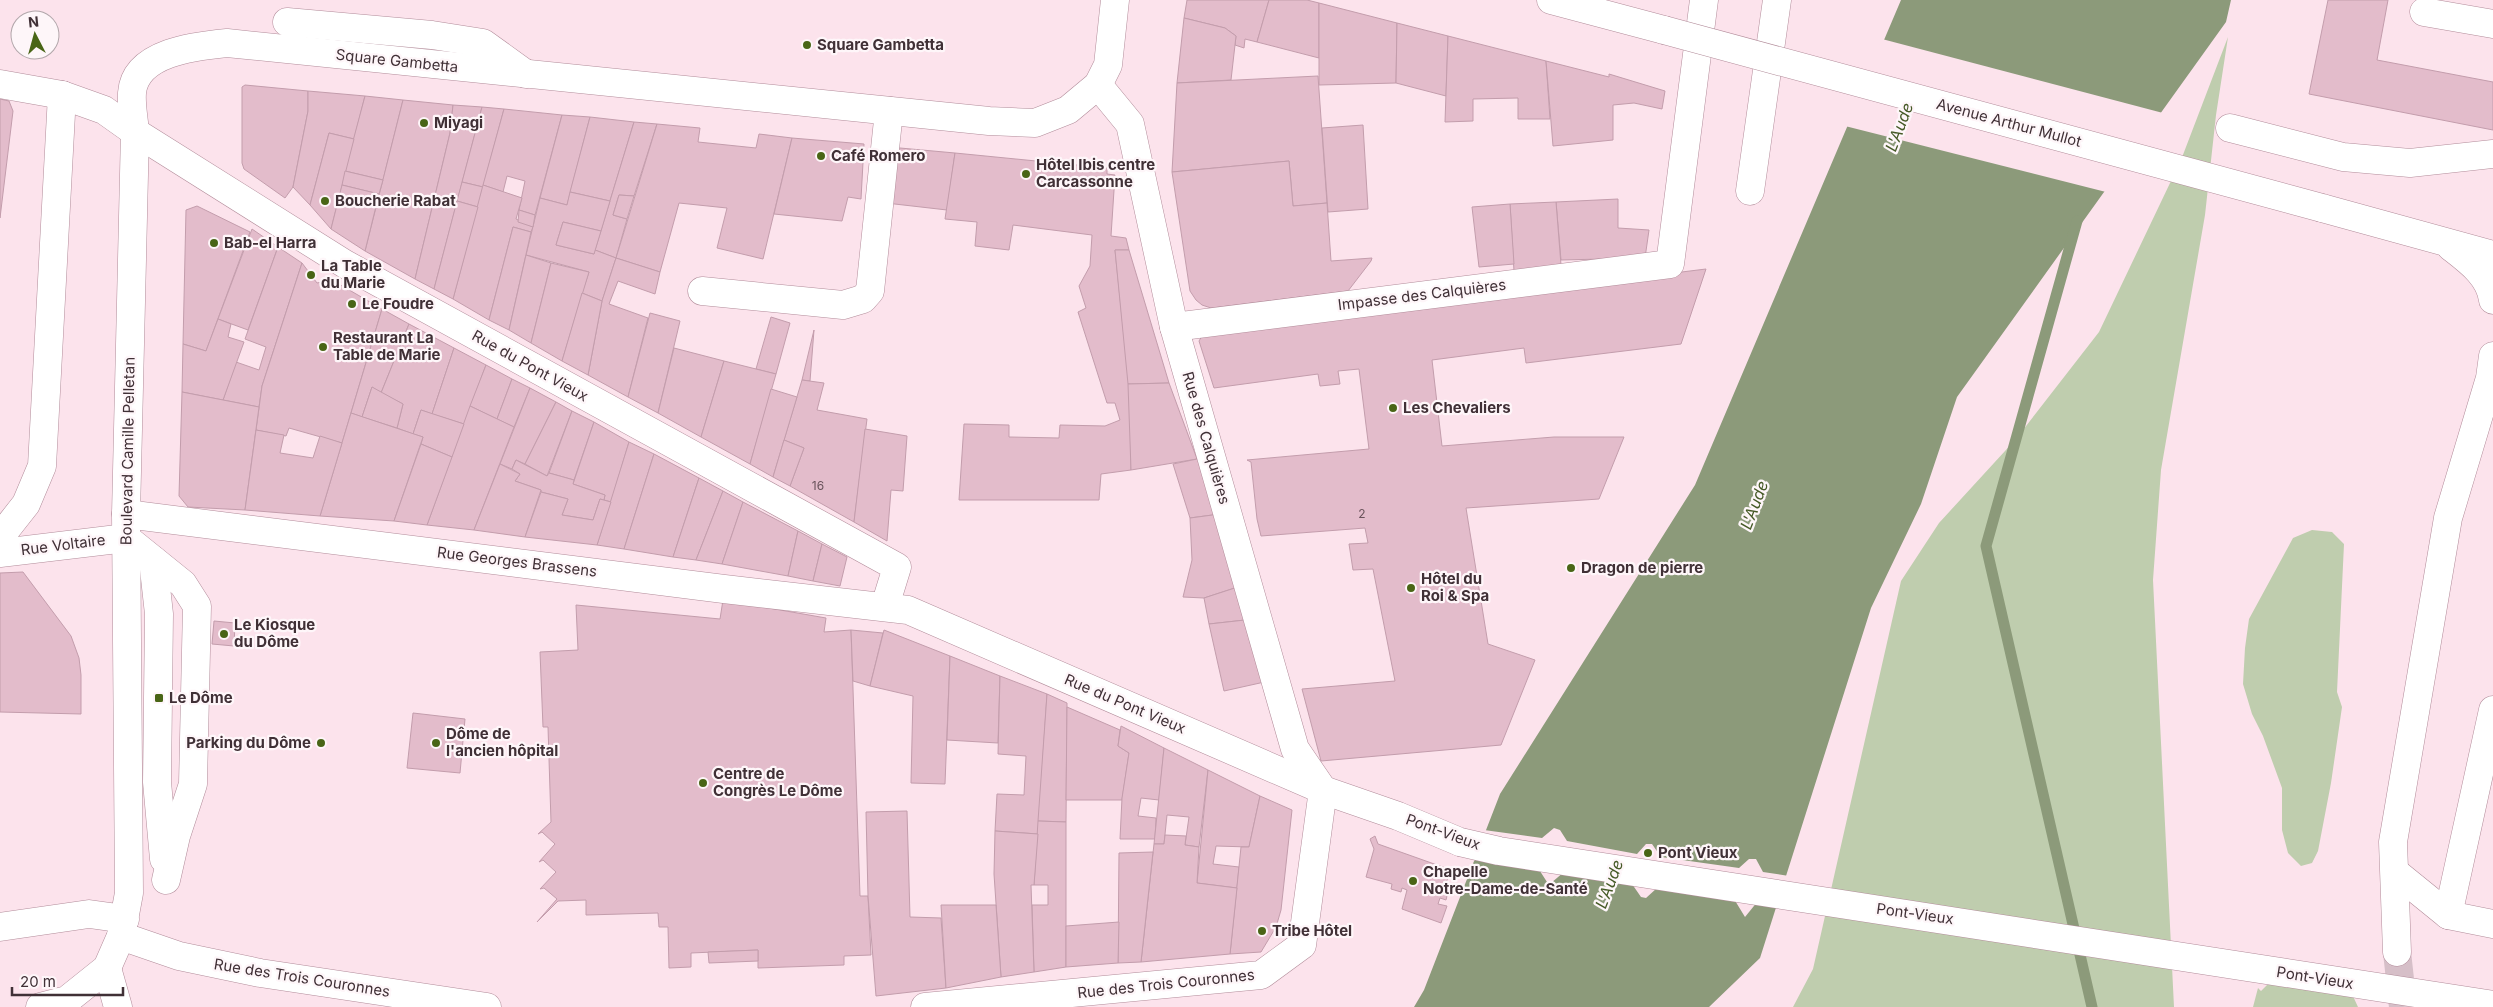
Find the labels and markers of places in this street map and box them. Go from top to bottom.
place label: Square Gambetta [817,35,944,54]
marker: Square Gambetta [801,39,813,51]
place label: Miyagi [434,113,483,132]
marker: Miyagi [418,117,430,129]
place label: Café Romero [831,146,925,165]
marker: Café Romero [815,150,827,162]
place label: Hôtel Ibis centre Carcassonne [1036,155,1155,191]
marker: Hôtel Ibis centre Carcassonne [1020,168,1032,180]
place label: Boucherie Rabat [335,191,456,210]
marker: Boucherie Rabat [319,195,331,207]
place label: Bab-el Harra [224,233,316,252]
marker: Bab-el Harra [208,237,220,249]
place label: La Table du Marie [321,256,385,292]
marker: La Table du Marie [305,269,317,281]
place label: Le Foudre [362,294,434,313]
marker: Le Foudre [346,298,358,310]
place label: Restaurant La Table de Marie [333,328,441,364]
marker: Restaurant La Table de Marie [317,341,329,353]
place label: Les Chevaliers [1403,398,1511,417]
marker: Les Chevaliers [1387,402,1399,414]
place label: Dragon de pierre [1581,558,1703,577]
marker: Dragon de pierre [1565,562,1577,574]
place label: Hôtel du Roi & Spa [1421,569,1489,605]
marker: Hôtel du Roi & Spa [1405,582,1417,594]
place label: Le Kiosque du Dôme [234,615,315,651]
marker: Le Kiosque du Dôme [218,628,230,640]
place label: Le Dôme [169,688,233,707]
marker: Le Dôme [153,692,165,704]
place label: Dôme de l'ancien hôpital [446,724,558,760]
place label: Parking du Dôme [186,733,311,752]
marker: Parking du Dôme [315,737,327,749]
marker: Dôme de l'ancien hôpital [430,737,442,749]
place label: Centre de Congrès Le Dôme [713,764,842,800]
marker: Centre de Congrès Le Dôme [697,777,709,789]
place label: Pont Vieux [1658,843,1738,862]
marker: Pont Vieux [1642,847,1654,859]
place label: Chapelle Notre-Dame-de-Santé [1423,862,1588,898]
marker: Chapelle Notre-Dame-de-Santé [1407,875,1419,887]
place label: Tribe Hôtel [1272,921,1352,940]
marker: Tribe Hôtel [1256,925,1268,937]

